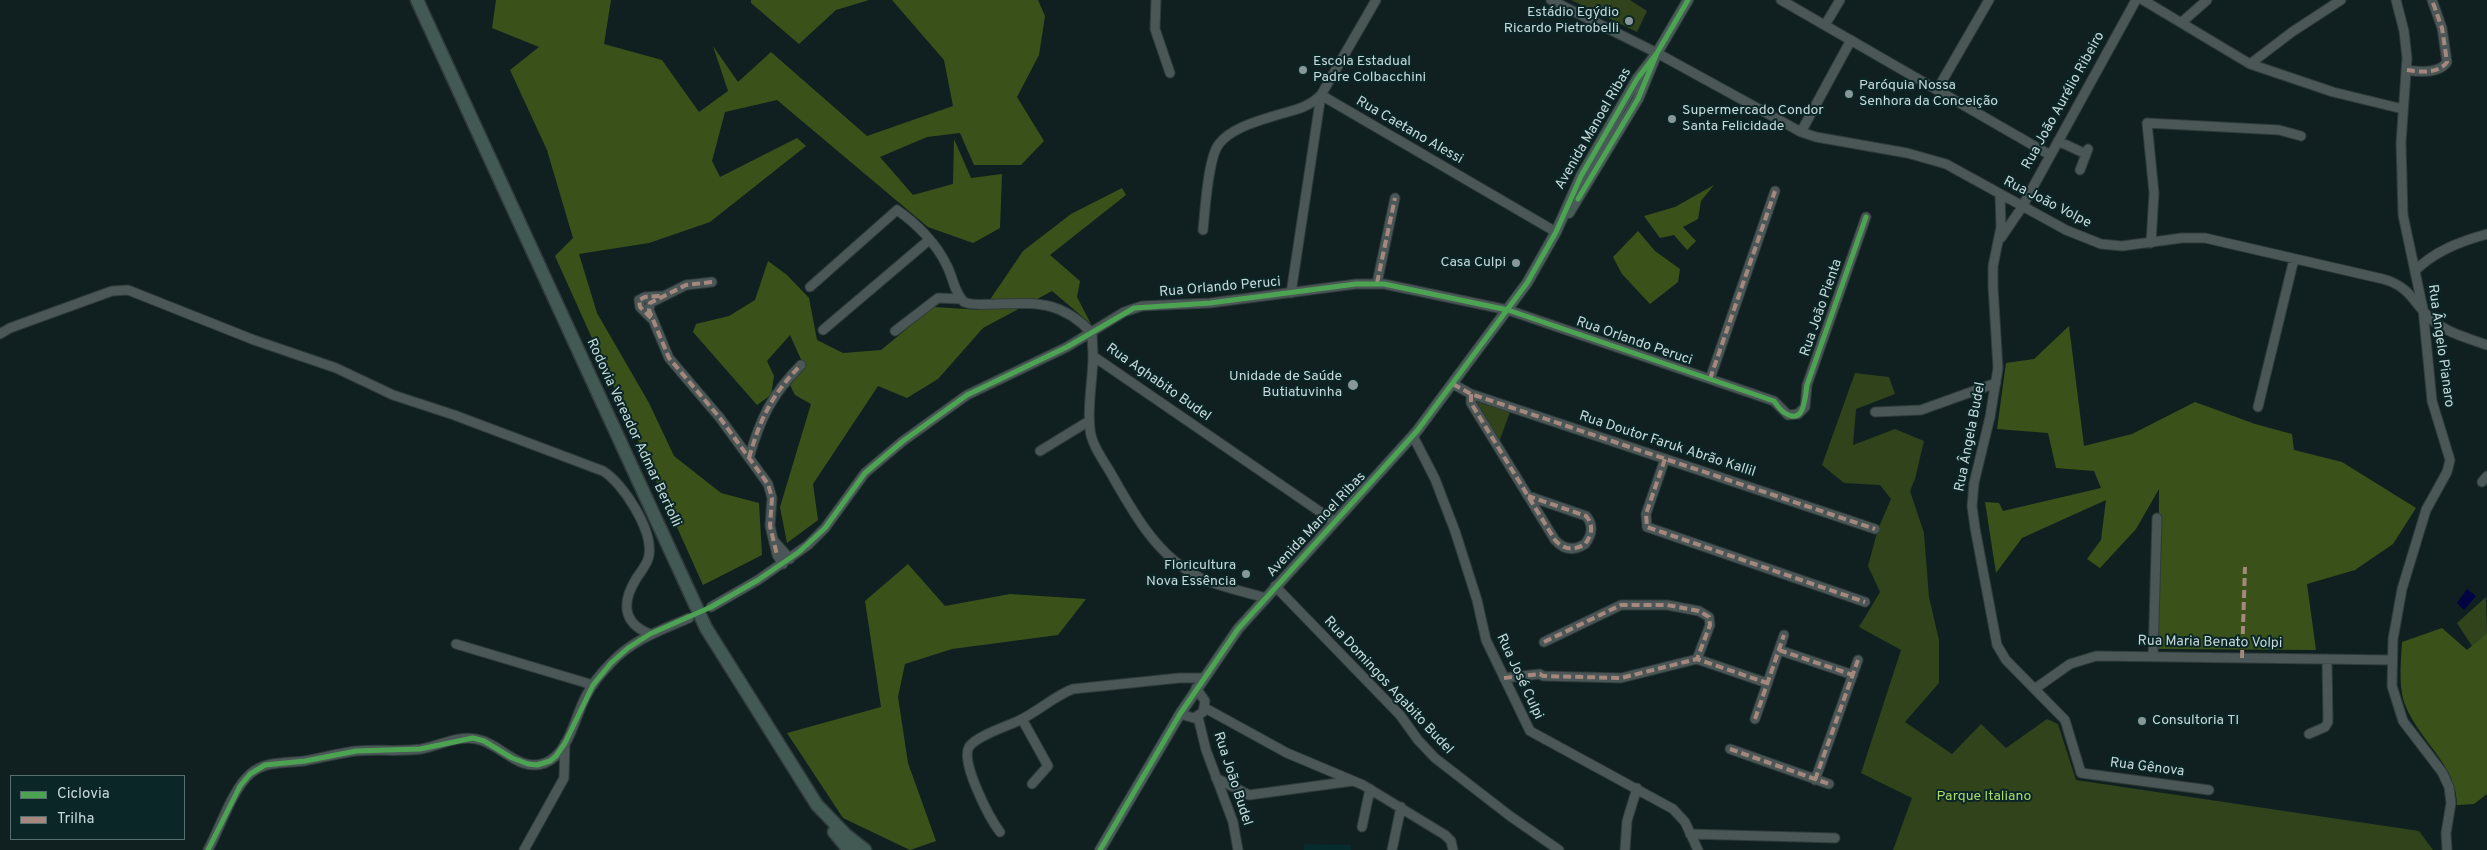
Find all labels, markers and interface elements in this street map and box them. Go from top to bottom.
place label: Estádio Egýdio Ricardo Pietrobelli [1504,5,1619,38]
marker: Estádio Egýdio Ricardo Pietrobelli [1623,15,1635,27]
street label: Rua João Aurélio Ribeiro [2019,29,2109,173]
place label: Escola Estadual Padre Colbacchini [1313,54,1426,86]
marker: Escola Estadual Padre Colbacchini [1297,64,1309,76]
street label: Avenida Manoel Ribas [1552,65,1636,193]
place label: Paróquia Nossa Senhora da Conceição [1859,78,1998,110]
marker: Paróquia Nossa Senhora da Conceição [1843,88,1855,100]
street label: Rua Caetano Alessi [1352,93,1466,169]
place label: Supermercado Condor Santa Felicidade [1682,103,1824,136]
marker: Supermercado Condor Santa Felicidade [1666,113,1678,125]
street label: Rua João Volpe [2000,174,2094,232]
place label: Casa Culpi [1440,255,1506,271]
marker: Casa Culpi [1510,257,1522,269]
street label: Rua João Pienta [1797,257,1847,359]
street label: Rua Orlando Peruci [1159,274,1281,302]
street label: Rua Ângelo Pianaro [2423,284,2457,408]
street label: Rua Orlando Peruci [1574,314,1694,370]
street label: Rodovia Vereador Admar Bertolli [582,336,684,530]
street label: Rua Aghabito Budel [1102,341,1214,425]
place label: Unidade de Saúde Butiatuvinha [1229,369,1342,402]
marker: Unidade de Saúde Butiatuvinha [1346,378,1360,392]
street label: Rua Ângela Budel [1952,381,1990,493]
street label: Rua Doutor Faruk Abrão Kallil [1577,408,1757,482]
street label: Avenida Manoel Ribas [1264,469,1370,581]
place label: Floricultura Nova Essência [1146,558,1236,590]
marker: Floricultura Nova Essência [1240,568,1252,580]
street label: Rua Domingos Agabito Budel [1320,614,1456,758]
street label: Rua José Culpi [1492,632,1546,722]
street label: Rua Maria Benato Volpi [2137,633,2283,653]
place label: Consultoria TI [2152,713,2239,729]
marker: Consultoria TI [2136,715,2148,727]
street label: Rua João Budel [1209,730,1255,828]
street label: Rua Gênova [2109,755,2185,781]
legend [10,775,185,840]
text: Ciclovia [57,785,110,804]
park label: Parque Italiano [1937,789,2031,805]
text: Trilha [57,810,94,829]

